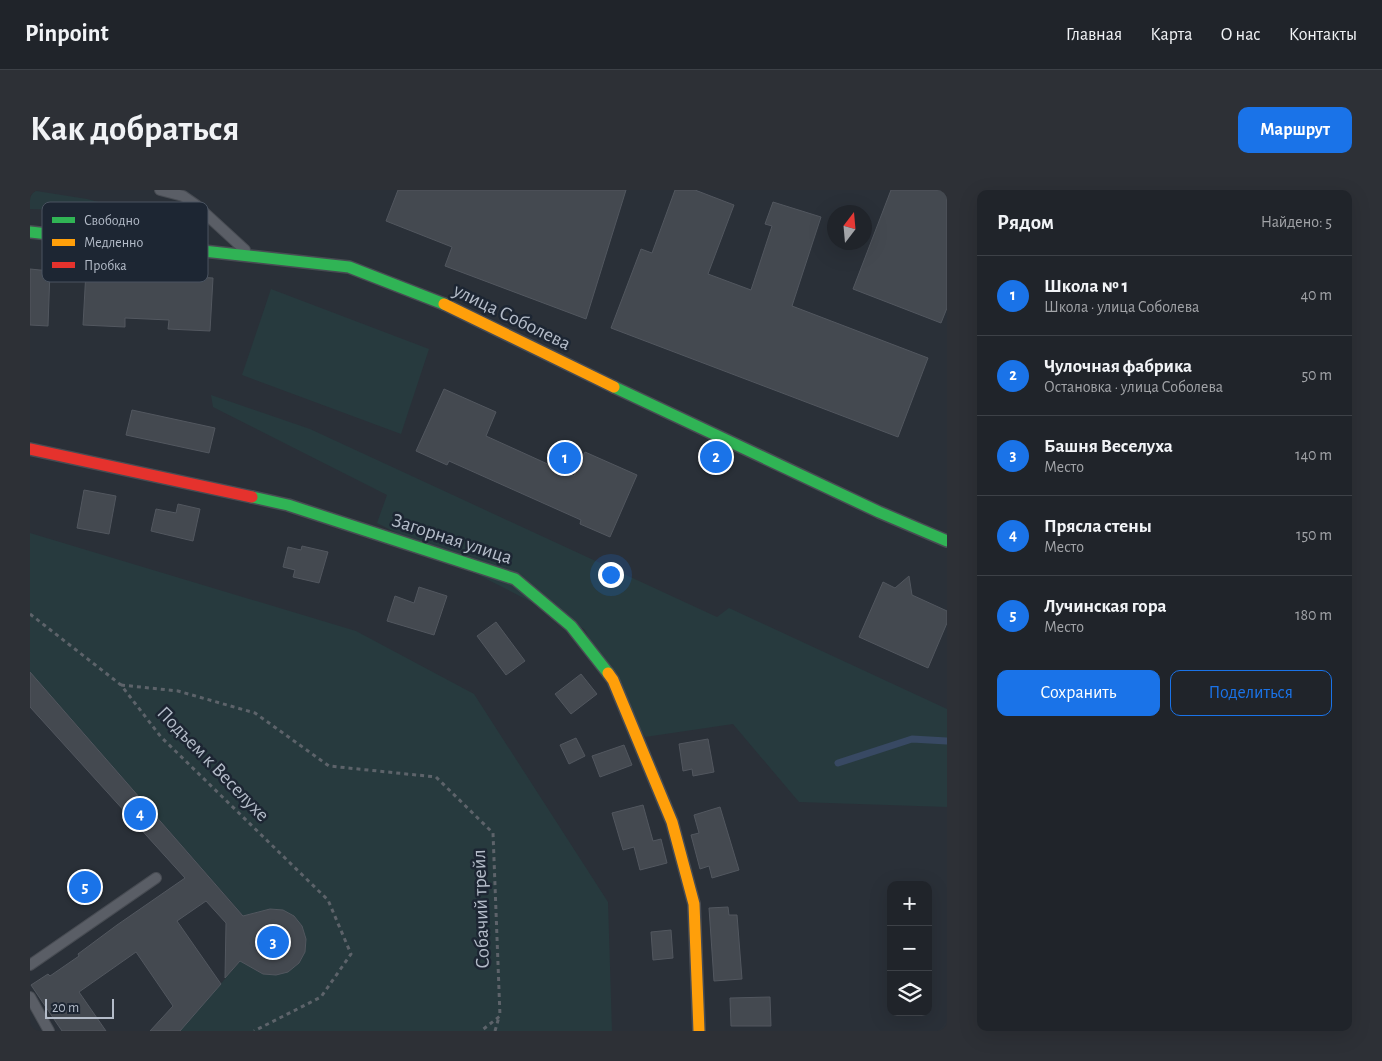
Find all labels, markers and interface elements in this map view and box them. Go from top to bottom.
text: Pinpoint [25,22,109,46]
text: Главная [1066,26,1122,44]
text: Карта [1150,26,1192,44]
text: О нас [1220,26,1261,44]
text: Контакты [1289,26,1357,44]
button: Маршрут [1238,107,1352,153]
text: Как добраться [30,112,239,147]
legend [42,202,208,282]
north arrow [827,205,872,250]
text: Рядом [997,212,1054,233]
text: Свободно [84,214,140,228]
text: Найдено: 5 [1261,214,1332,230]
text: Медленно [84,236,143,250]
text: Пробка [84,259,127,273]
text: Школа № 1 [1044,277,1128,296]
street label: улица Соболева [449,280,574,354]
text: 1 [1010,287,1016,303]
text: 40 m [1300,287,1332,303]
text: Школа · улица Соболева [1044,299,1199,315]
text: Чулочная фабрика [1044,357,1192,376]
text: 2 [1009,367,1017,383]
text: 50 m [1301,367,1332,383]
text: Остановка · улица Соболева [1044,379,1223,395]
text: Башня Веселуха [1044,437,1173,456]
pin: 2 [700,438,732,476]
pin: 1 [549,439,581,477]
text: 3 [1010,447,1016,463]
text: 140 m [1295,447,1332,463]
text: Место [1044,459,1084,475]
street label: Загорная улица [389,510,515,568]
text: Прясла стены [1044,517,1152,536]
text: 4 [1009,527,1017,543]
text: 150 m [1296,527,1332,543]
text: Место [1044,539,1084,555]
your location [598,562,624,588]
text: Лучинская гора [1044,597,1167,616]
text: 5 [1010,607,1016,623]
text: 180 m [1295,607,1332,623]
text: Место [1044,619,1084,635]
button: Сохранить [997,670,1160,716]
button: Поделиться [1170,670,1332,716]
street label: Подъем к Веселухе [153,703,273,825]
pin: 4 [124,795,156,833]
street label: Собачий трейл [469,849,493,969]
pin: 5 [69,868,101,906]
map controls [887,881,932,1016]
button: + [887,881,932,926]
pin: 3 [257,923,289,961]
button: − [887,926,932,971]
button: layers [887,971,932,1016]
scale bar [45,996,114,1019]
text: 20 m [52,1001,79,1015]

